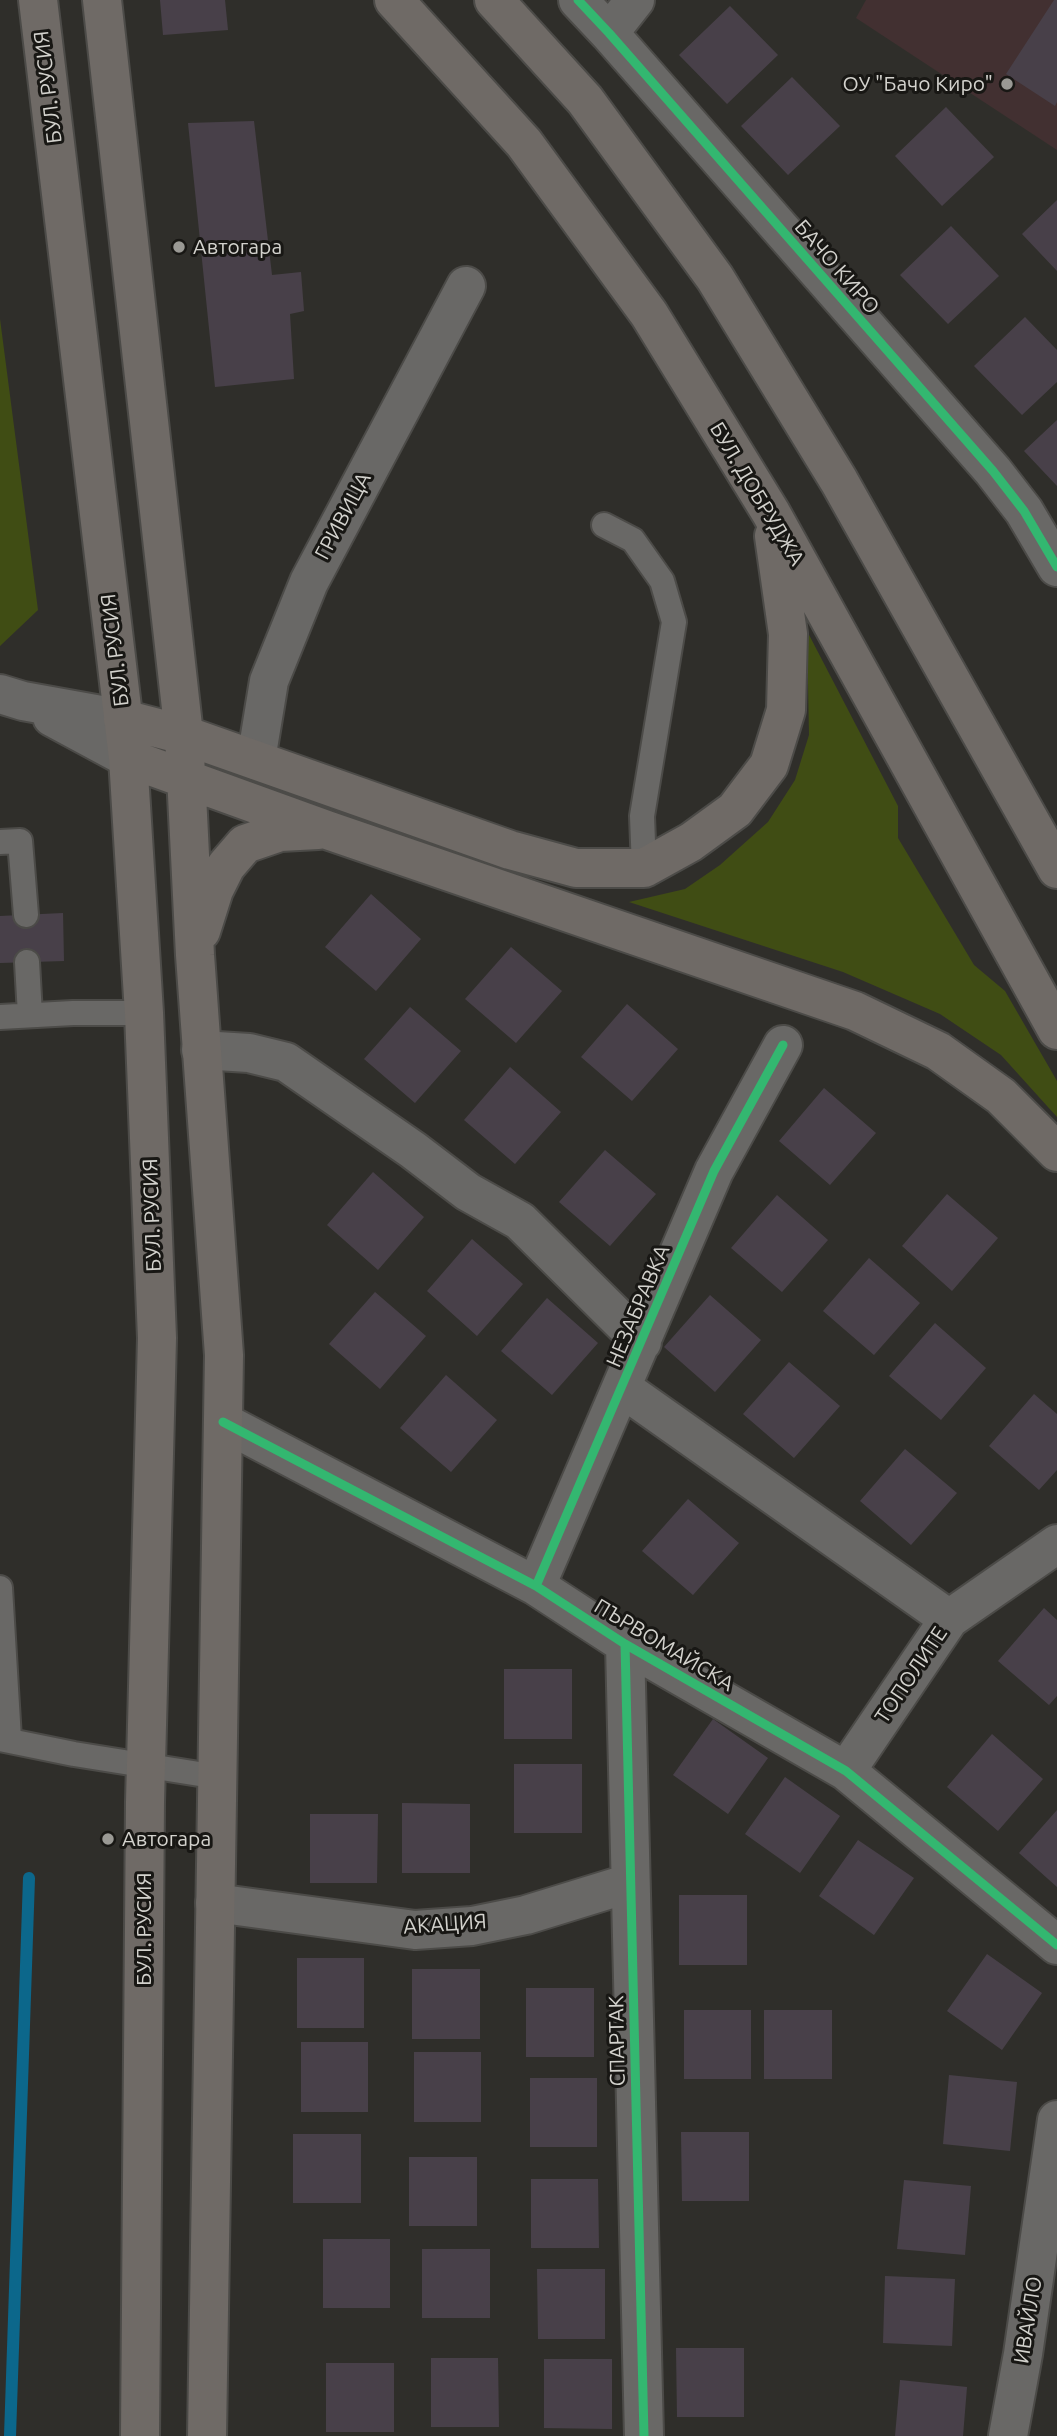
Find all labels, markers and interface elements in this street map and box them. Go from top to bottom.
street label: БУЛ. РУСИЯ [29,29,67,145]
place label: ОУ "Бачо Киро" [843,71,993,97]
marker: ОУ "Бачо Киро" [999,76,1015,92]
street label: БАЧО КИРО [789,215,885,319]
place label: Aвтогара [193,234,282,260]
marker: Aвтогара [171,239,187,255]
street label: БУЛ. ДОБРУДЖА [704,418,810,570]
street label: ГРИВИЦА [310,468,376,564]
street label: БУЛ. РУСИЯ [96,592,134,708]
street label: БУЛ. РУСИЯ [137,1158,167,1272]
street label: НЕЗАБРАВКА [601,1241,675,1371]
street label: ПЪРВОМАЙСКА [590,1593,738,1697]
street label: ТОПОЛИТЕ [869,1622,953,1728]
place label: Автогара [122,1826,211,1852]
marker: Автогара [100,1831,116,1847]
street label: БУЛ. РУСИЯ [131,1872,157,1986]
street label: АКАЦИЯ [402,1909,488,1939]
street label: СПАРТАК [604,1995,630,2087]
street label: ИВАЙЛО [1009,2275,1047,2365]

